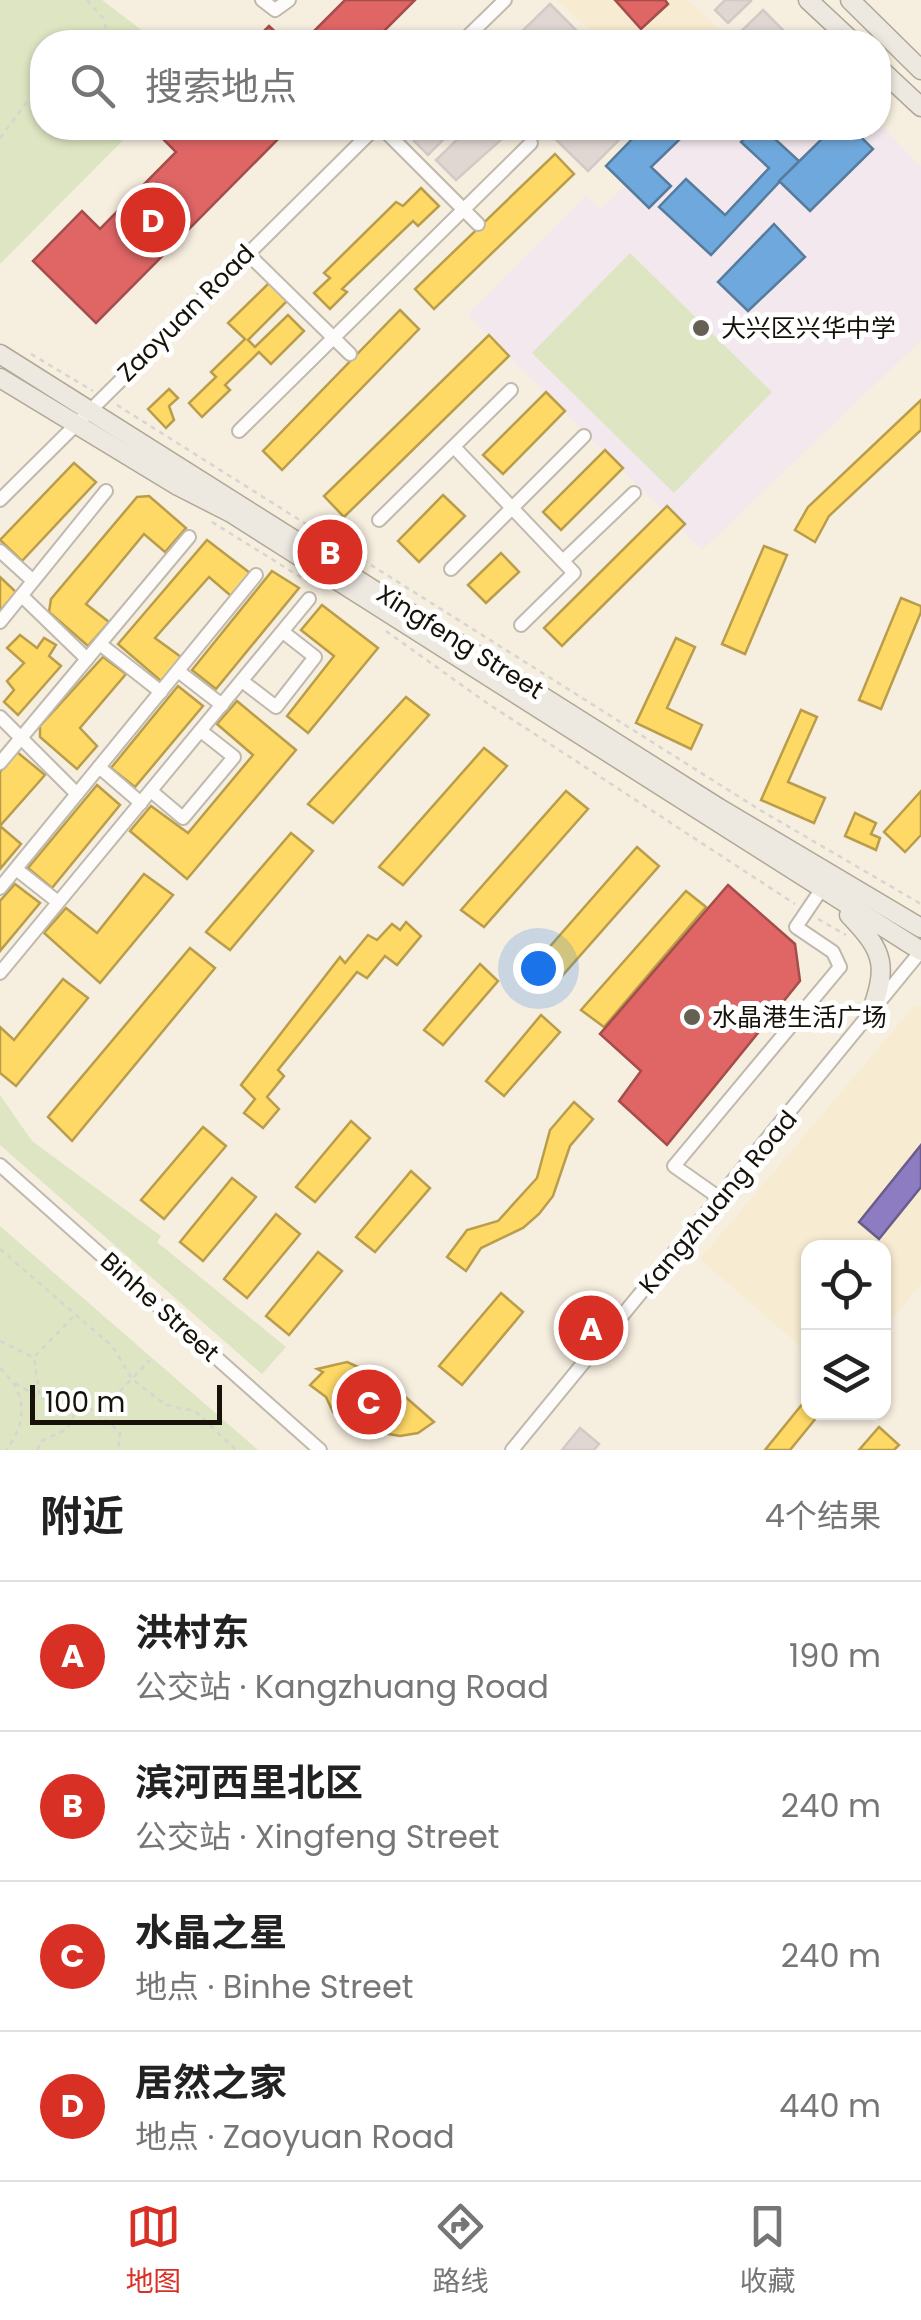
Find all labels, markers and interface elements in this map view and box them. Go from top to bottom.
search box [30,30,891,140]
icon: search [65,58,120,113]
text: 搜索地点 [145,60,297,113]
pin: D [120,182,186,258]
street label: Zaoyuan Road [110,237,262,389]
place label: 大兴区兴华中学 [721,311,896,346]
marker: 大兴区兴华中学 [690,317,712,339]
pin: B [298,514,362,590]
street label: Xingfeng Street [370,577,550,707]
your location [513,943,564,994]
place label: 水晶港生活广场 [712,1000,887,1035]
marker: 水晶港生活广场 [681,1006,703,1028]
street label: Kangzhuang Road [631,1103,805,1301]
map controls [801,1240,891,1420]
button: locate [801,1240,891,1330]
street label: Binhe Street [93,1244,227,1370]
pin: A [558,1290,624,1366]
button: layers [801,1330,891,1420]
pin: C [336,1364,402,1440]
scale bar [30,1380,222,1424]
text: 100 m [45,1383,125,1422]
text: 附近 [40,1487,124,1546]
text: 4个结果 [765,1493,881,1538]
text: 洪村东 [135,1606,249,1659]
text: A [61,1633,84,1678]
text: 190 m [789,1633,881,1678]
text: 公交站 · Kangzhuang Road [135,1664,549,1709]
text: 滨河西里北区 [135,1756,363,1809]
text: B [62,1783,83,1828]
text: 240 m [781,1783,881,1828]
text: 公交站 · Xingfeng Street [135,1814,499,1859]
text: 水晶之星 [135,1906,287,1959]
text: C [60,1933,85,1978]
text: 240 m [781,1933,881,1978]
text: 地点 · Binhe Street [135,1964,413,2009]
text: 居然之家 [135,2056,287,2109]
text: D [61,2083,84,2128]
text: 440 m [779,2083,881,2128]
text: 地点 · Zaoyuan Road [135,2114,455,2159]
tab: 地图 [125,2199,182,2303]
tab: 路线 [432,2199,489,2303]
tab: 收藏 [739,2199,796,2303]

